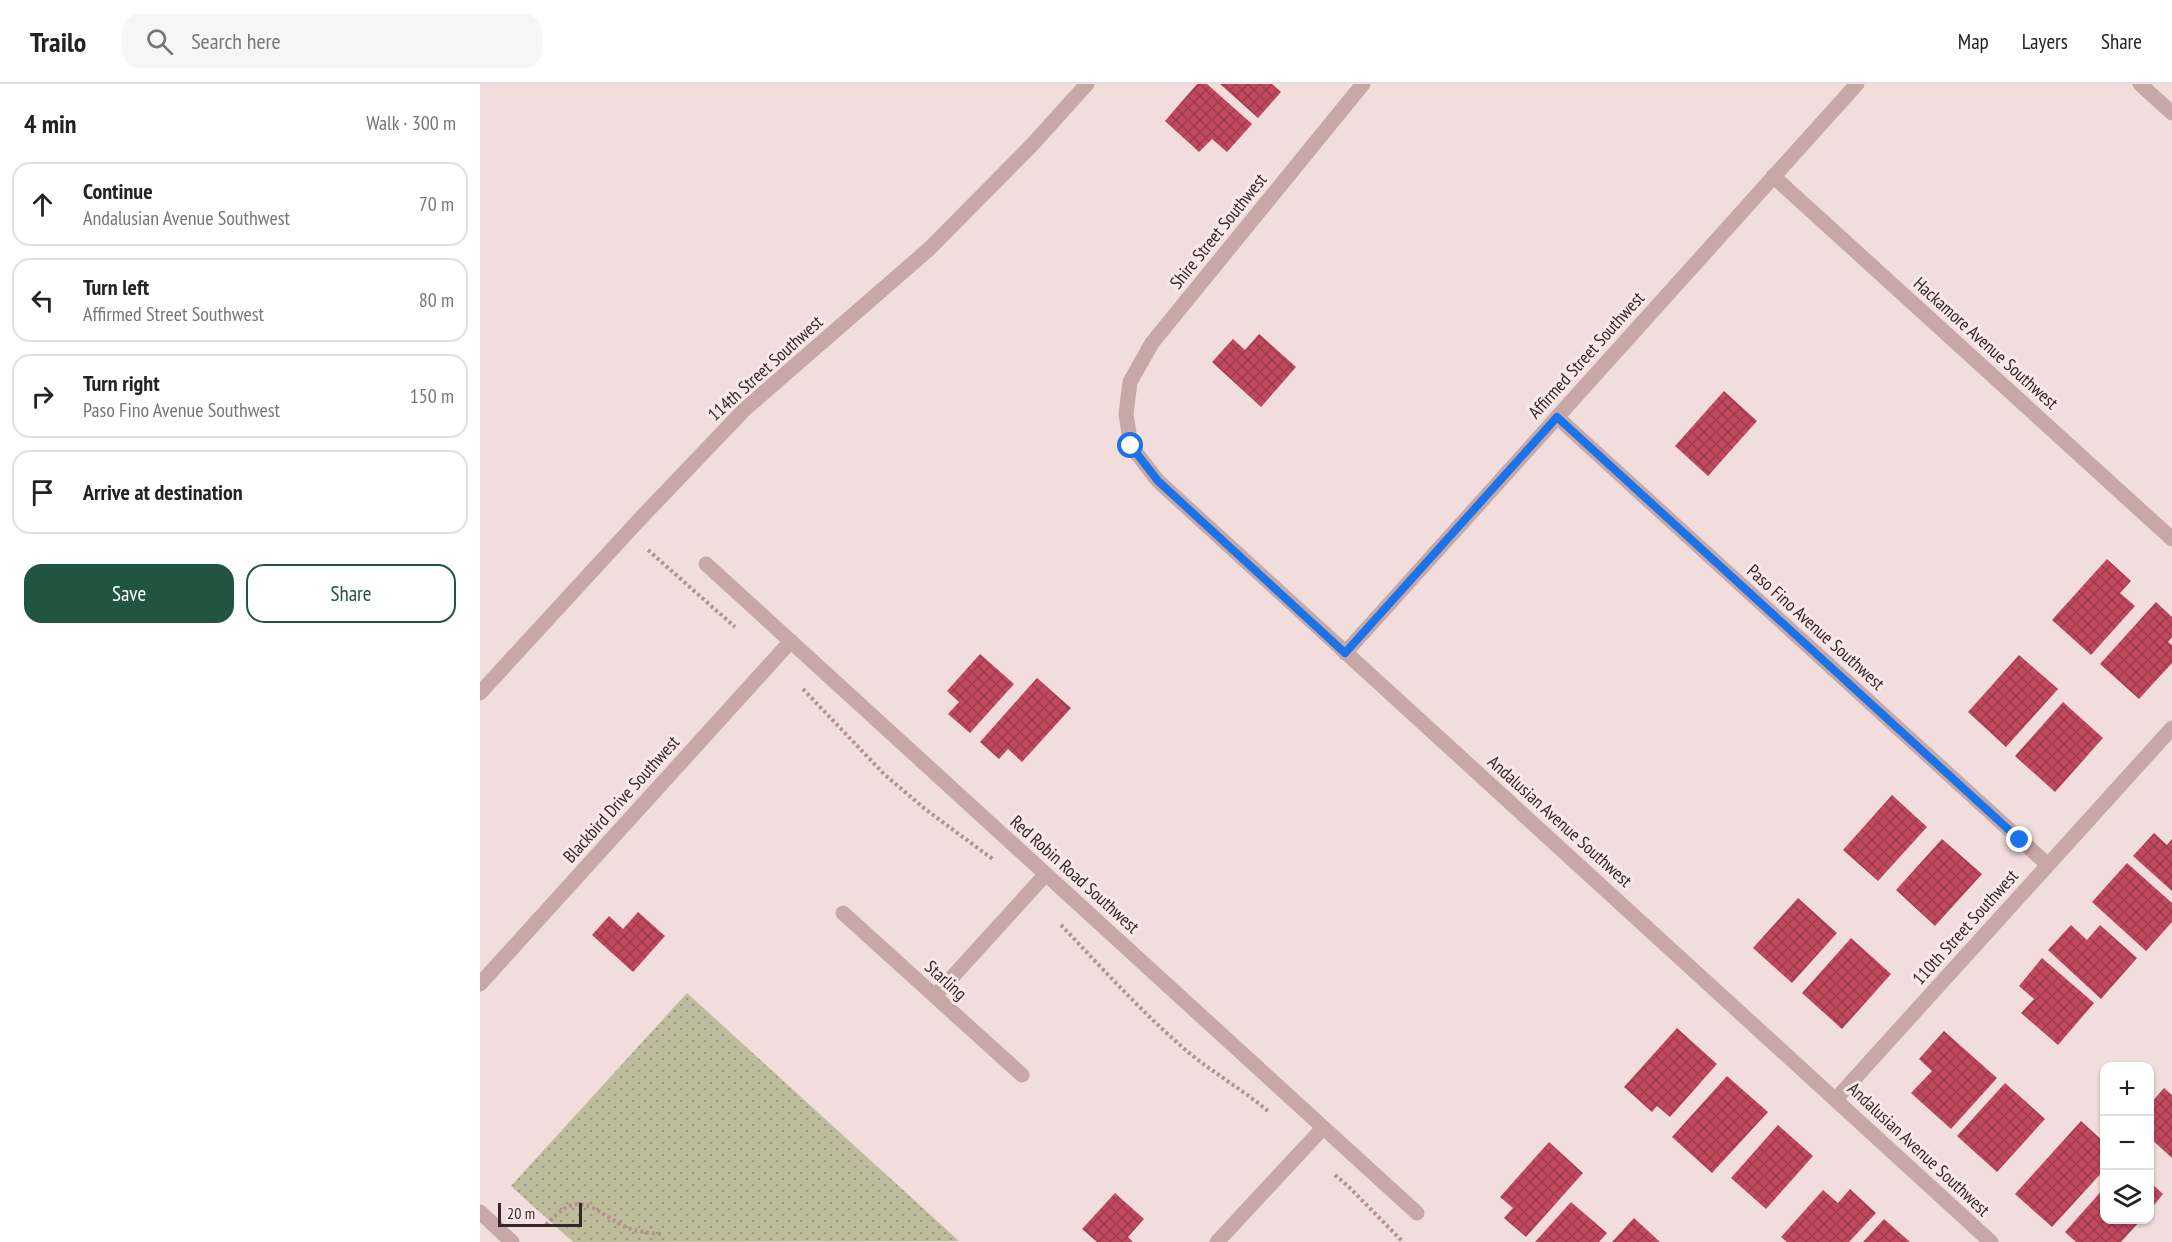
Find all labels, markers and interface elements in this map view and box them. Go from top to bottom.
search box [122,14,542,68]
text: Trailo [30,23,86,60]
icon: search [143,25,176,58]
text: Search here [191,27,281,55]
text: Map [1958,28,1989,55]
text: Layers [2022,28,2068,55]
text: Share [2101,28,2142,55]
text: 4 min [24,107,77,140]
text: Walk · 300 m [366,110,456,136]
street label: Shire Street Southwest [1164,169,1272,293]
text: Continue [83,177,153,205]
icon: ahead [26,188,59,221]
text: 70 m [419,191,454,217]
text: Andalusian Avenue Southwest [83,205,290,231]
street label: Hackamore Avenue Southwest [1909,272,2063,414]
text: Turn left [83,273,149,301]
icon: left [26,284,59,317]
text: 80 m [419,287,454,313]
street label: Affirmed Street Southwest [1523,287,1649,423]
text: Affirmed Street Southwest [83,301,264,327]
street label: 114th Street Southwest [703,310,827,426]
text: Turn right [83,369,160,397]
icon: right [26,380,59,413]
text: 150 m [410,383,454,409]
text: Paso Fino Avenue Southwest [83,397,280,423]
route start [1117,432,1143,458]
icon: arrive [26,476,59,509]
text: Arrive at destination [83,478,243,506]
street label: Paso Fino Avenue Southwest [1742,559,1890,695]
button: Save [24,564,234,623]
button: Share [246,564,456,623]
street label: Blackbird Drive Southwest [558,731,684,867]
street label: Andalusian Avenue Southwest [1483,750,1637,892]
street label: Red Robin Road Southwest [1006,810,1144,938]
route end [2006,826,2032,852]
street label: 110th Street Southwest [1907,865,2023,989]
street label: Starling [920,955,972,1005]
map controls [2100,1062,2154,1224]
button: + [2100,1062,2154,1116]
street label: Andalusian Avenue Southwest [1843,1077,1995,1221]
button: − [2100,1116,2154,1170]
button: layers [2100,1170,2154,1224]
scale bar [498,1200,582,1228]
text: 20 m [507,1203,535,1223]

